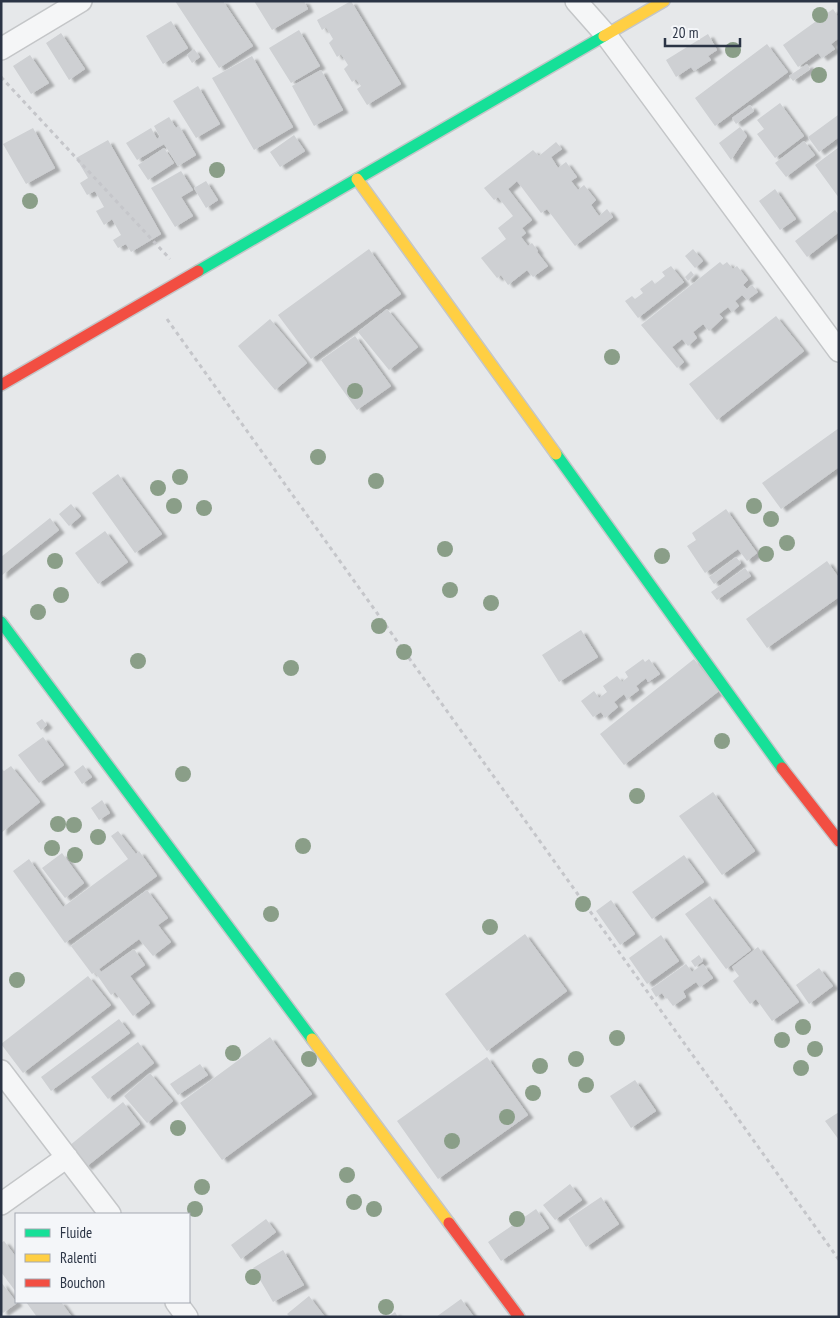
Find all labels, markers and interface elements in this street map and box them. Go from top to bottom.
scale bar [665,15,740,47]
text: 20 m [672,23,698,42]
legend [15,1213,190,1303]
text: Fluide [60,1223,92,1242]
text: Ralenti [60,1248,97,1267]
text: Bouchon [60,1273,105,1292]

